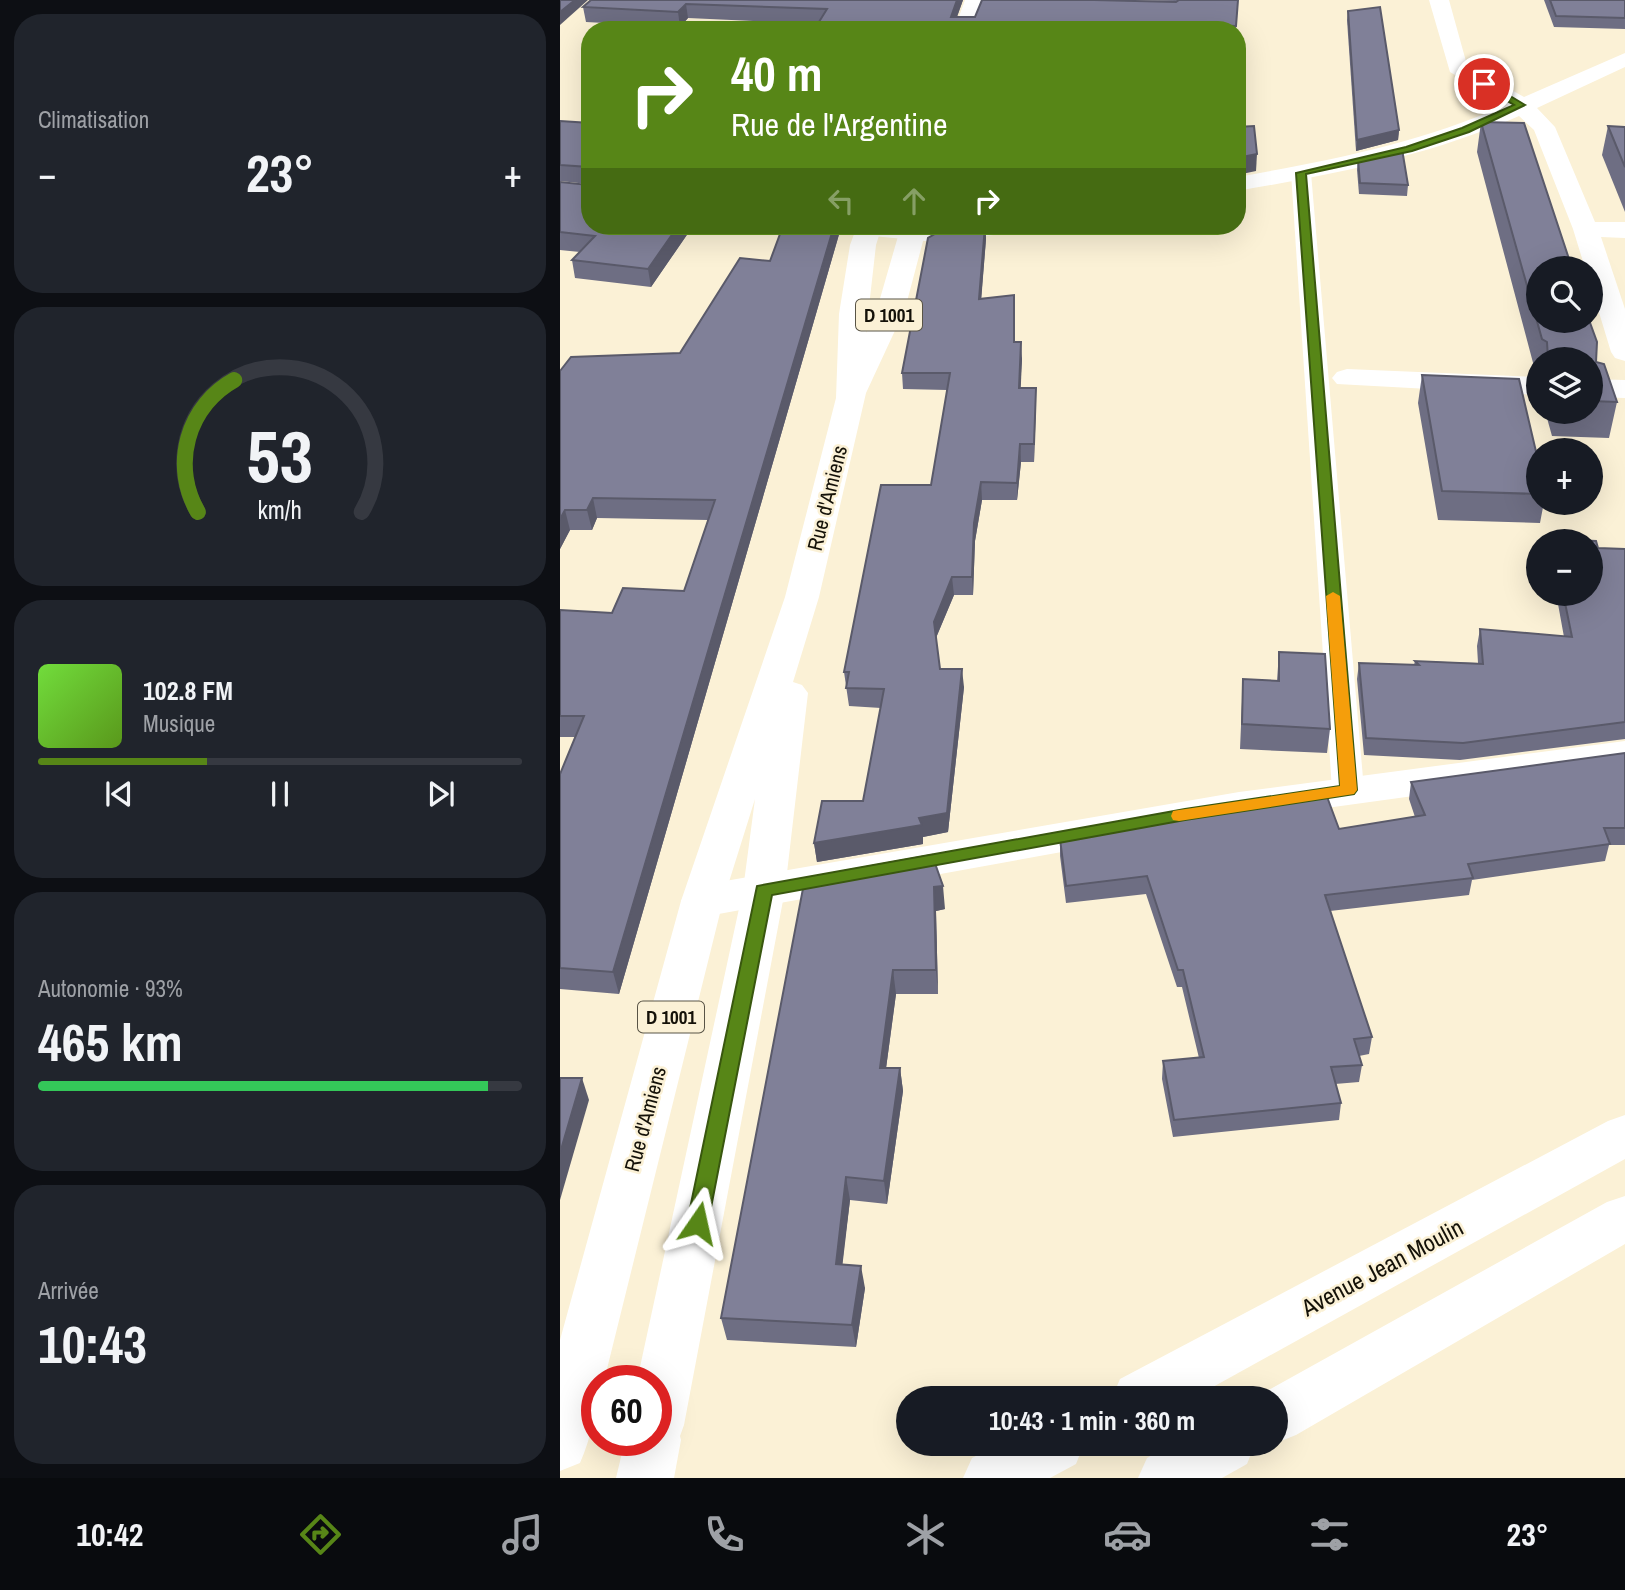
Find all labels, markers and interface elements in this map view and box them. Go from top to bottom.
text: 40 m [731,40,823,106]
icon: right [616,49,707,140]
pin [1454,54,1514,114]
icon: arrive [1465,65,1503,103]
text: Rue de l'Argentine [731,103,948,146]
text: Climatisation [38,104,149,135]
text: 23° [246,138,314,208]
text: − [38,148,56,199]
text: + [504,148,522,199]
icon: left [822,182,860,220]
icon: ahead [895,182,933,220]
icon: right [968,182,1006,220]
map controls [1526,256,1603,606]
button: search [1526,256,1603,333]
road number: D 1001 [856,300,922,330]
button: layers [1526,347,1603,424]
text: 53 [247,408,313,506]
button: + [1526,438,1603,515]
street label: Rue d'Amiens [800,442,854,554]
text: km/h [258,493,302,527]
button: − [1526,529,1603,606]
text: 102.8 FM [143,673,233,708]
text: Musique [143,708,215,739]
icon: previous [100,775,138,813]
icon: pause [261,775,299,813]
icon: next [422,775,460,813]
text: Autonomie · 93% [38,973,183,1004]
road number: D 1001 [638,1001,704,1032]
text: 465 km [38,1007,183,1077]
street label: Rue d'Amiens [617,1063,673,1175]
position arrow [661,1186,735,1260]
street label: Avenue Jean Moulin [1295,1211,1469,1324]
text: Arrivée [38,1275,99,1306]
text: 10:43 [38,1309,147,1379]
speed limit sign: 60 [581,1365,672,1456]
text: 10:43 · 1 min · 360 m [989,1403,1195,1438]
icon: directions [296,1510,345,1559]
icon: music [498,1510,547,1559]
icon: phone [700,1510,749,1559]
icon: climate [901,1510,950,1559]
icon: car [1103,1510,1152,1559]
icon: filters [1305,1510,1354,1559]
text: 10:42 [76,1513,143,1556]
text: 23° [1507,1513,1549,1556]

